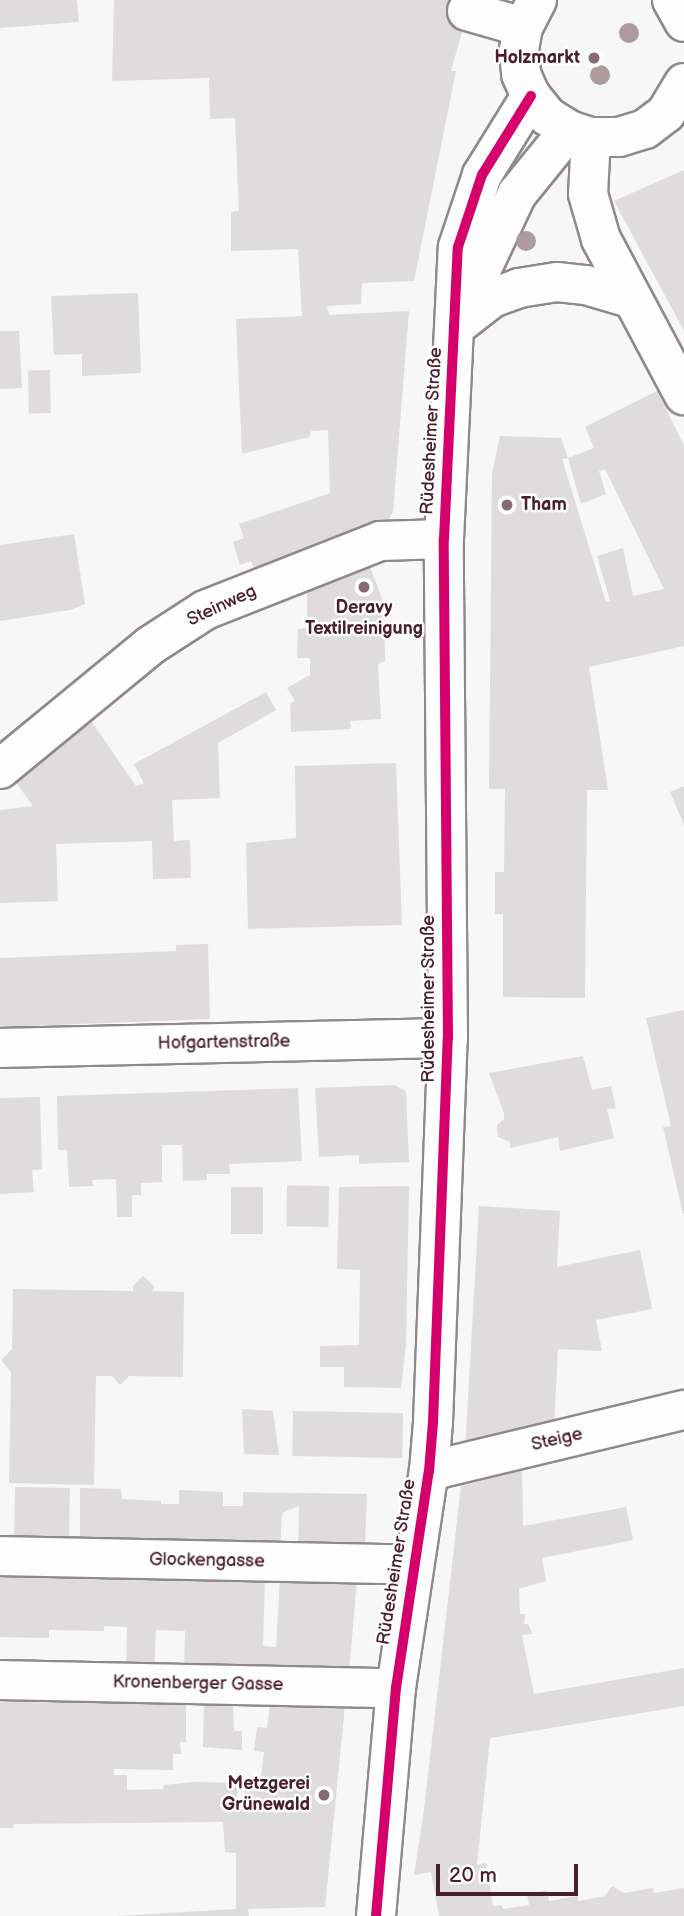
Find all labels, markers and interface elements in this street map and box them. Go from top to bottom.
place label: Holzmarkt [494,47,580,69]
marker: Holzmarkt [586,50,602,66]
street label: Rüdesheimer Straße [417,347,447,515]
place label: Tham [521,494,567,516]
marker: Tham [499,497,515,513]
marker: Deravy Textilreinigung [356,579,372,595]
street label: Steinweg [184,581,260,631]
place label: Deravy Textilreinigung [305,598,423,640]
street label: Rüdesheimer Straße [418,915,440,1083]
street label: Hofgartenstraße [157,1031,291,1055]
street label: Steige [529,1424,585,1456]
street label: Rüdesheimer Straße [373,1477,421,1647]
street label: Glockengasse [149,1549,265,1573]
street label: Kronenberger Gasse [112,1672,284,1696]
place label: Metzgerei Grünewald [222,1774,310,1816]
marker: Metzgerei Grünewald [316,1787,332,1803]
scale bar [439,1850,581,1894]
text: 20 m [449,1863,497,1888]

